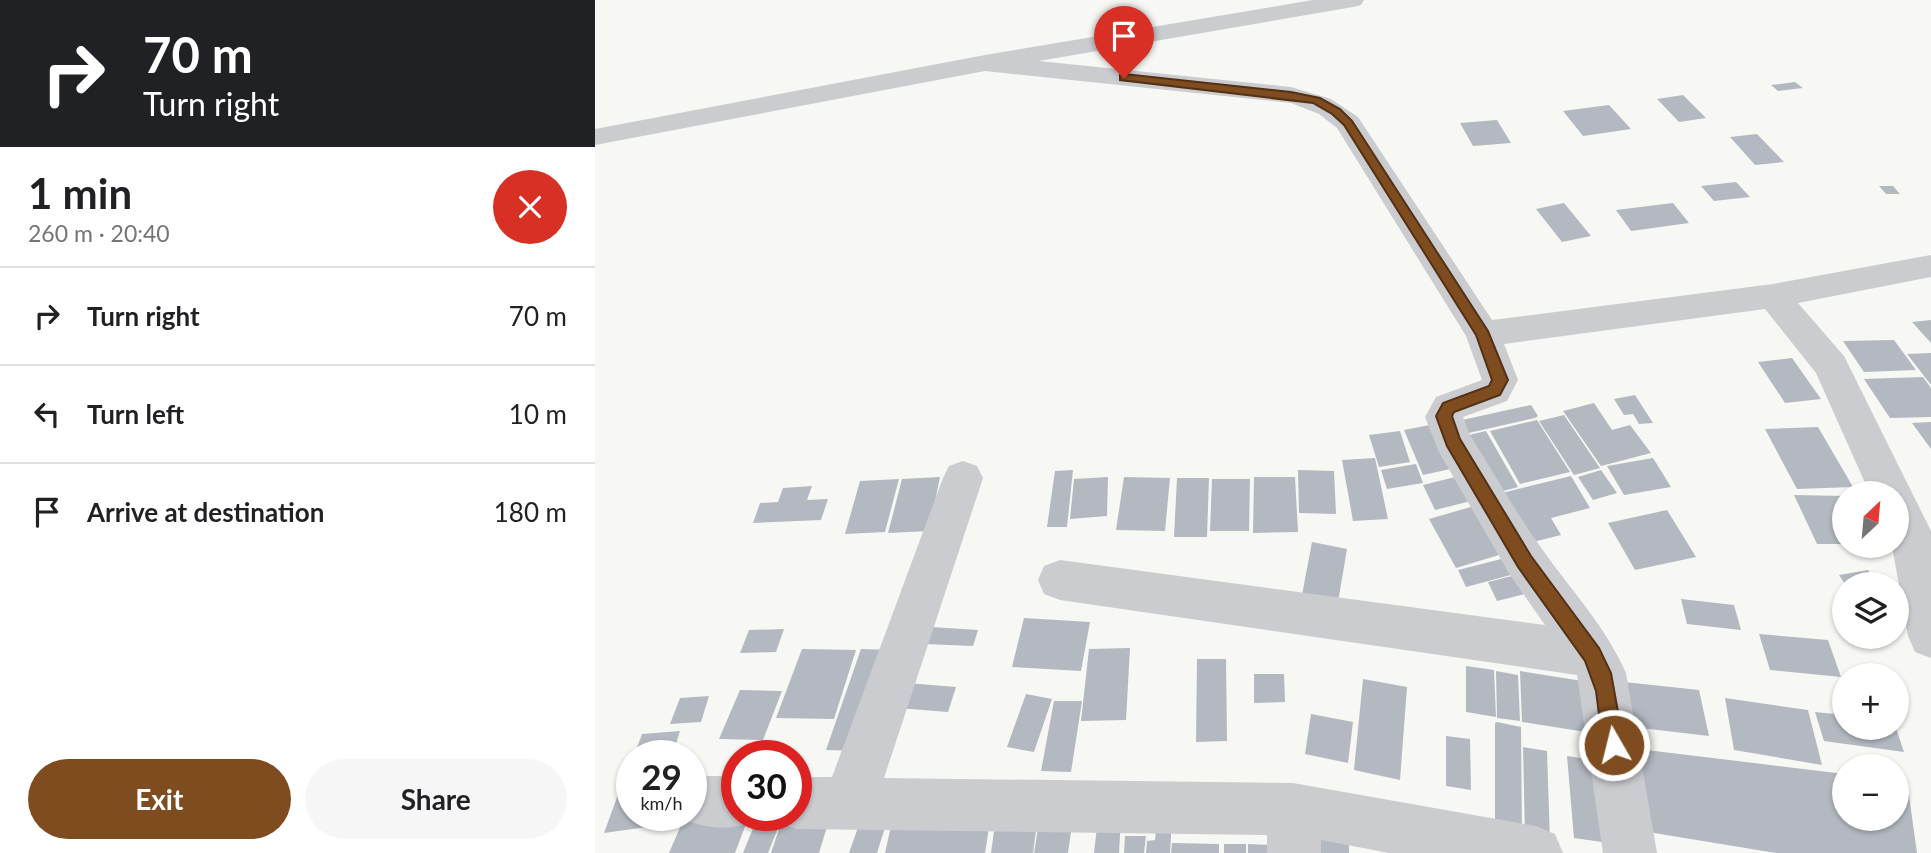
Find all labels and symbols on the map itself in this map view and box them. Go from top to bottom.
pin [1094,6,1154,78]
north arrow [1832,481,1909,558]
position arrow [1577,708,1651,782]
speed limit sign: 30 [721,740,812,831]

